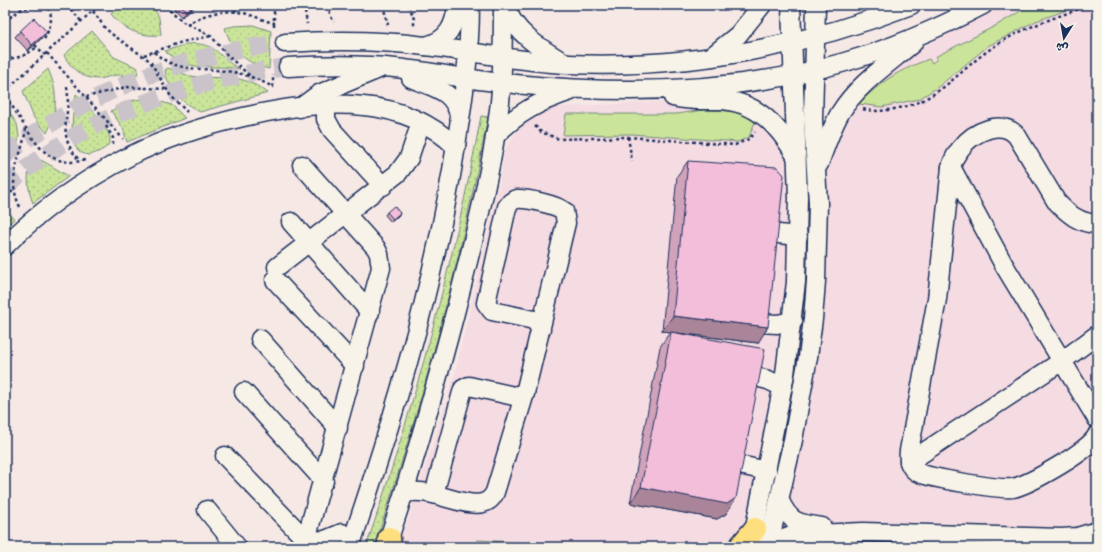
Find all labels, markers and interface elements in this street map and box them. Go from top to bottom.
north arrow [1044,18,1084,58]
text: ش [1055,39,1070,56]

